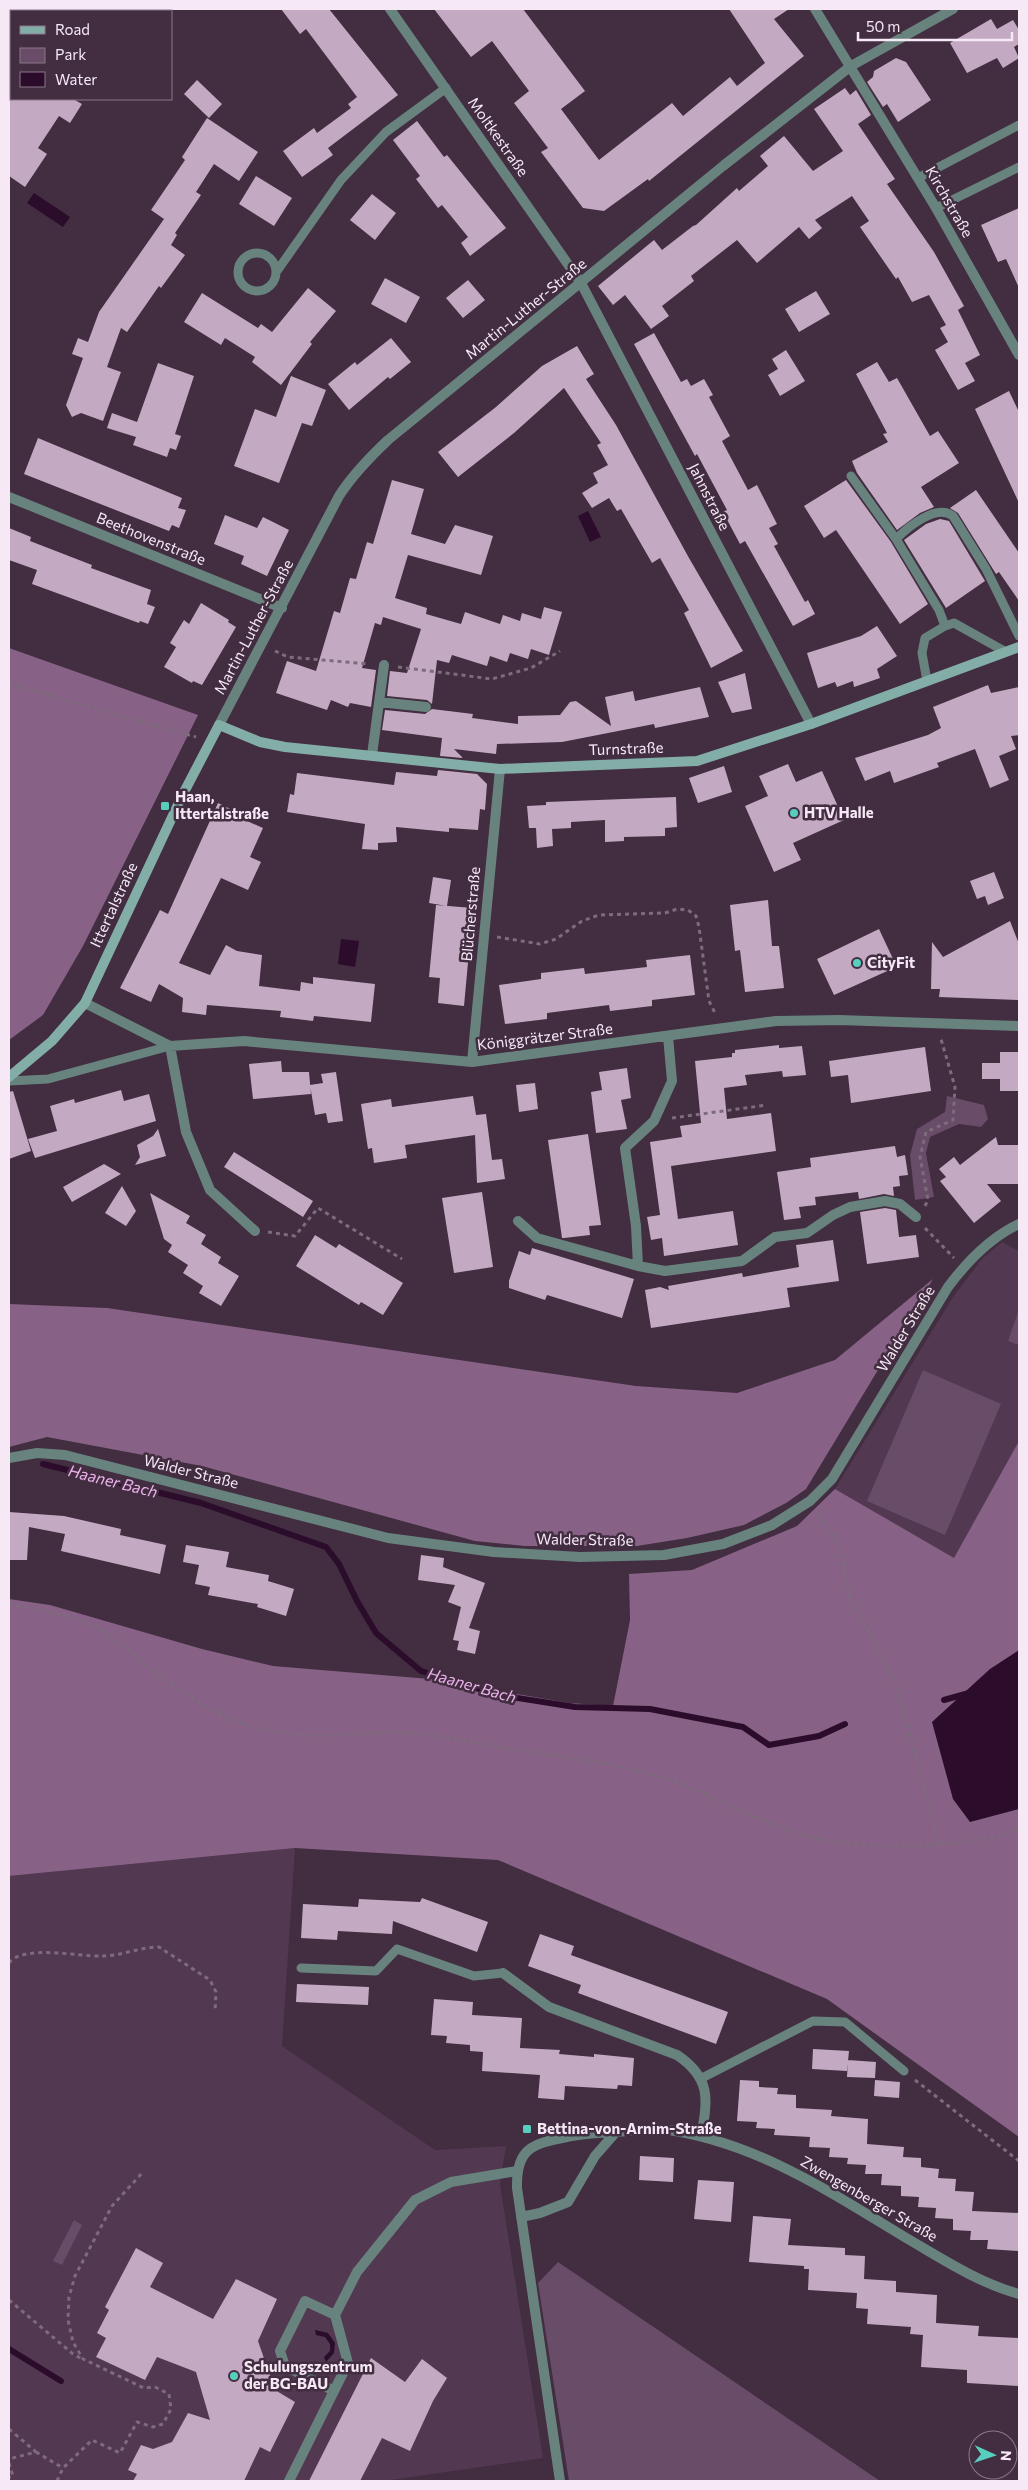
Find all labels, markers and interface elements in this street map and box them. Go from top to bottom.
legend [10,10,172,100]
scale bar [858,10,1012,42]
text: 50 m [866,17,900,35]
text: Road [55,20,90,38]
text: Park [55,45,86,63]
text: Water [55,70,97,88]
street label: Moltkestraße [465,93,533,180]
street label: Kirchstraße [922,163,978,240]
street label: Martin-Luther-Straße [461,254,590,363]
street label: Jahnstraße [685,460,735,533]
street label: Beethovenstraße [94,508,209,568]
street label: Martin-Luther-Straße [210,556,296,697]
street label: Turnstraße [588,738,664,758]
place label: Haan, Ittertalstraße [175,787,269,822]
marker: Haan, Ittertalstraße [159,800,171,812]
place label: HTV Halle [804,803,874,821]
marker: HTV Halle [788,807,800,819]
street label: Ittertalstraße [86,859,141,950]
street label: Blücherstraße [457,866,483,962]
place label: CityFit [867,953,915,971]
marker: CityFit [851,957,863,969]
street label: Königgrätzer Straße [476,1019,614,1053]
street label: Walder Straße [872,1282,938,1375]
street label: Walder Straße [142,1451,241,1492]
water label: Haaner Bach [66,1460,160,1501]
street label: Walder Straße [536,1529,634,1549]
water label: Haaner Bach [426,1663,519,1706]
place label: Bettina-von-Arnim-Straße [537,2119,722,2137]
marker: Bettina-von-Arnim-Straße [521,2123,533,2135]
street label: Zwengenberger Straße [798,2152,941,2245]
place label: Schulungszentrum der BG-BAU [244,2357,373,2392]
marker: Schulungszentrum der BG-BAU [228,2370,240,2382]
north arrow [968,2430,1018,2480]
text: N [998,2450,1015,2461]

